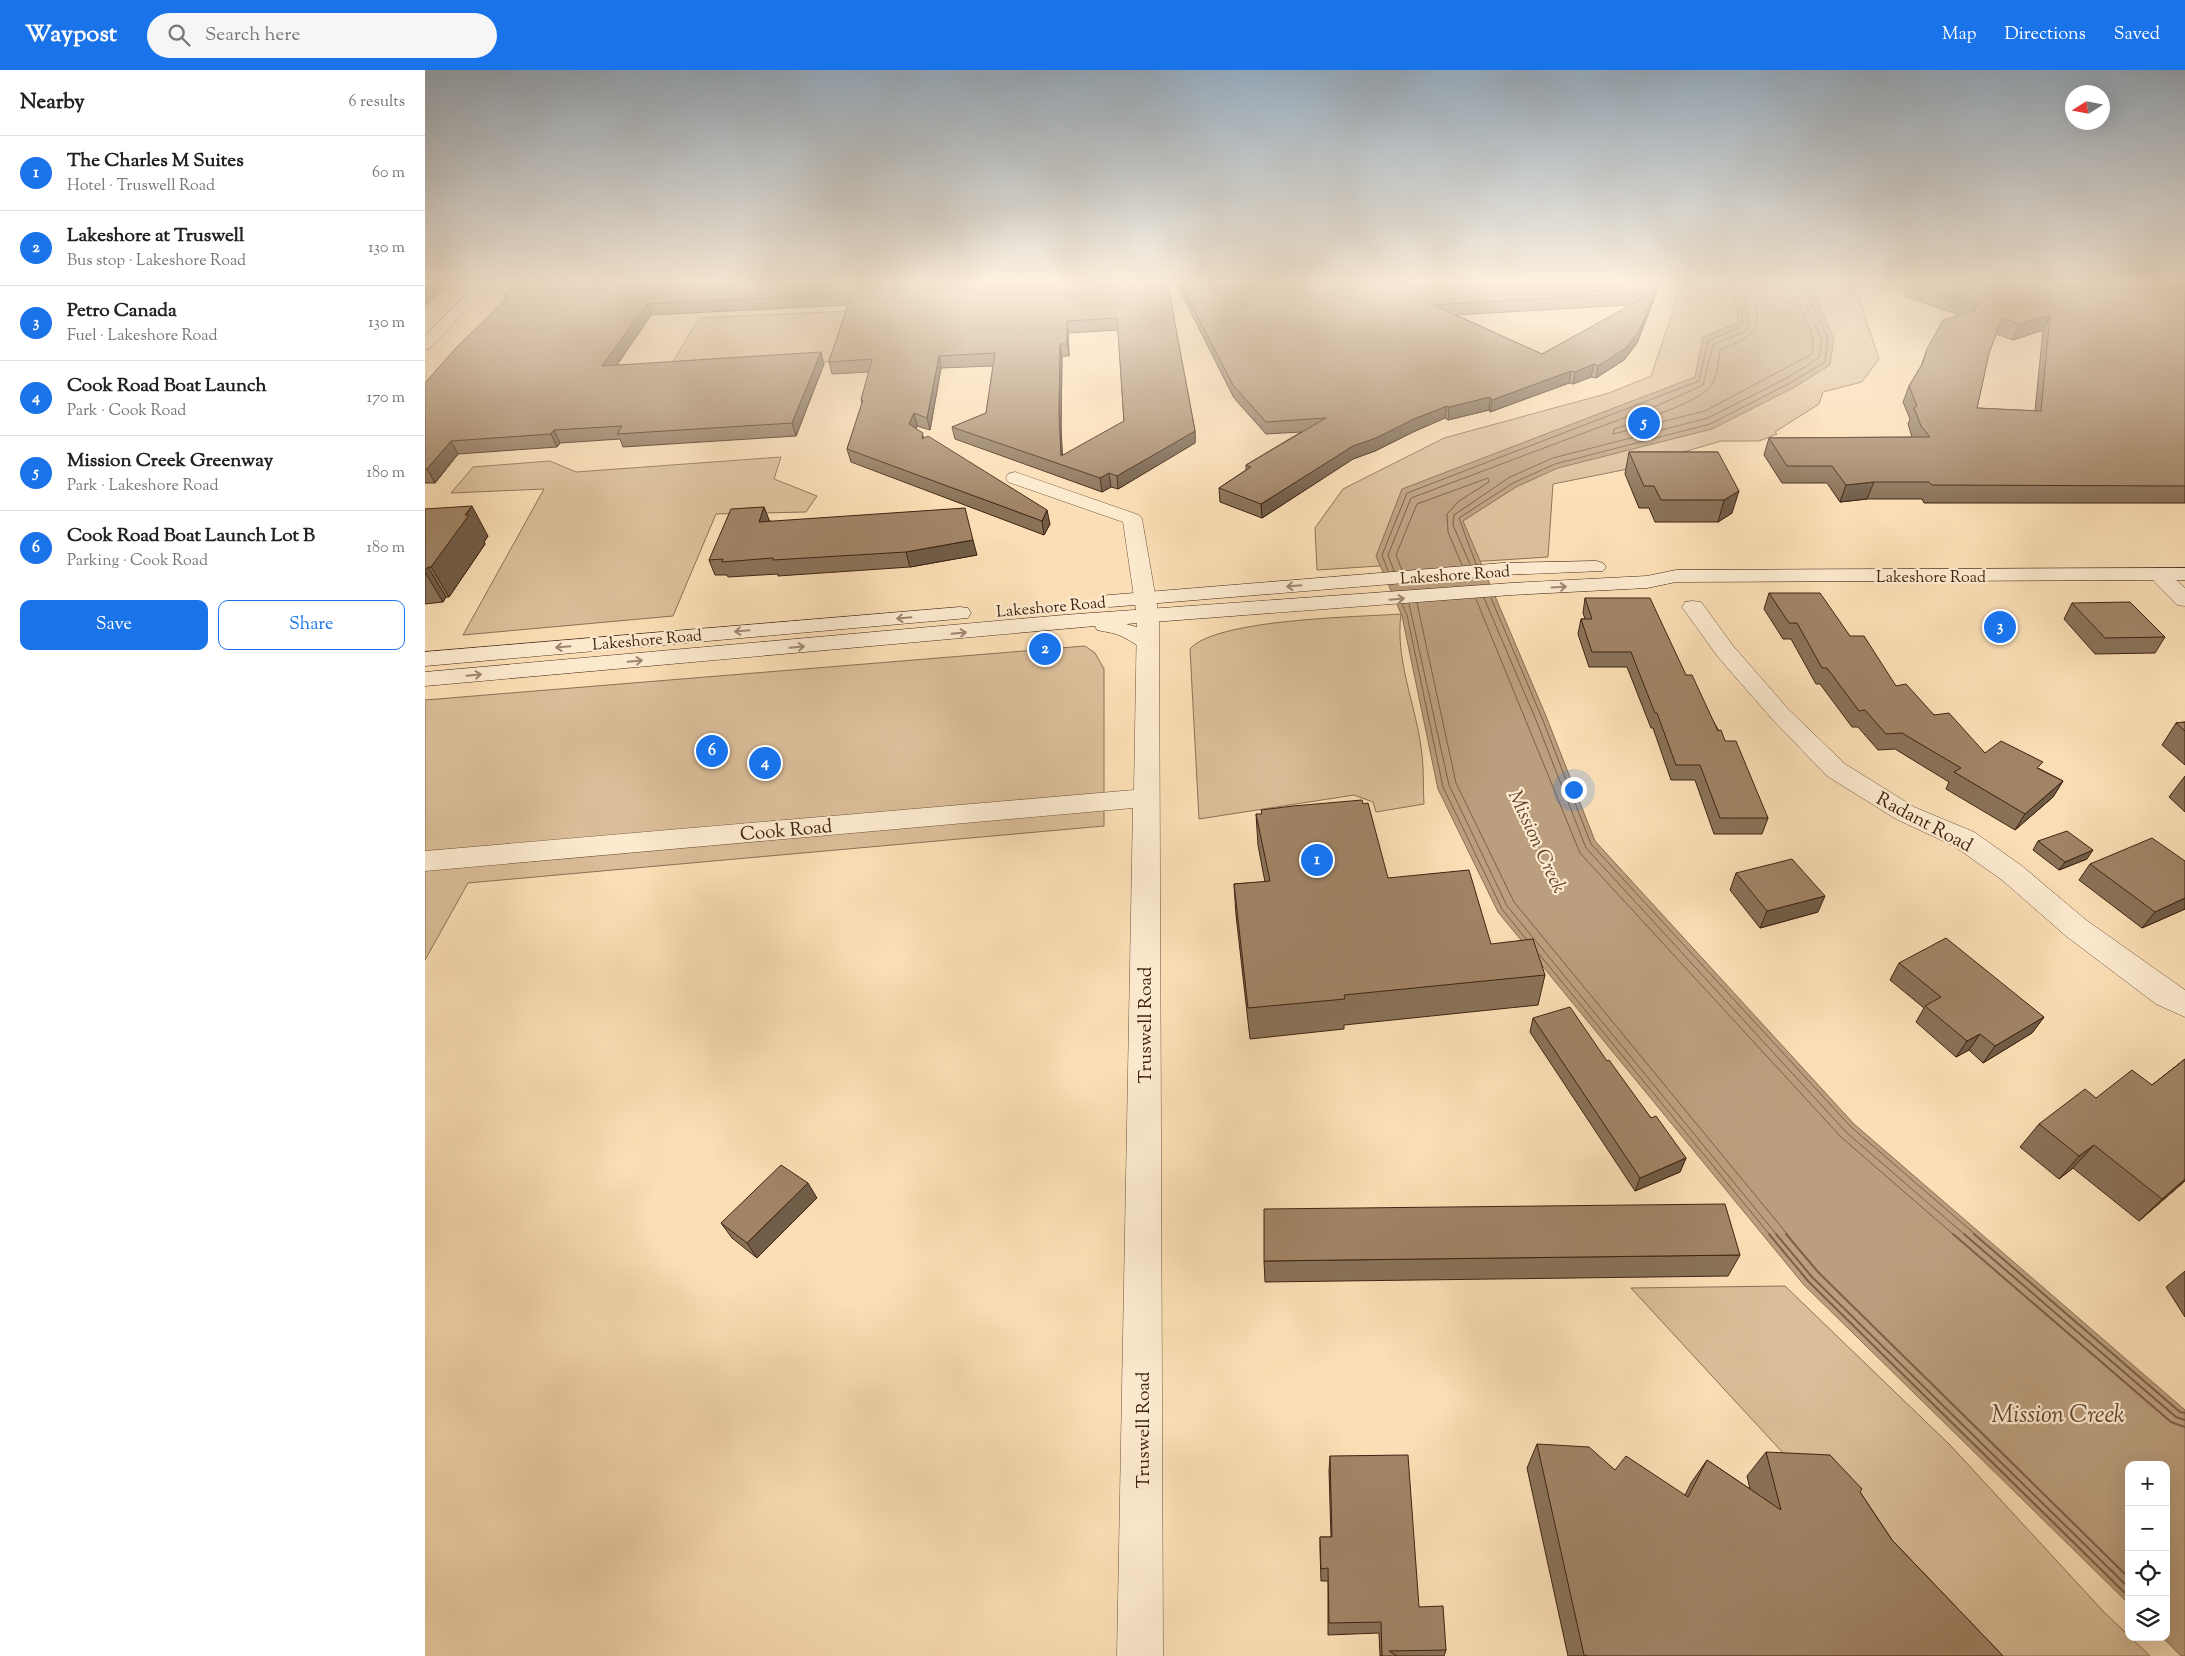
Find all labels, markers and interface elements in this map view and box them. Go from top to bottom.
search box [147,13,497,58]
text: Waypost [25,18,117,52]
icon: search [165,21,193,49]
text: Search here [205,22,300,49]
text: Map [1942,22,1977,48]
text: Directions [2005,22,2086,48]
text: Saved [2114,22,2160,48]
north arrow [2065,85,2110,130]
text: Nearby [20,88,85,118]
text: 6 results [349,91,405,114]
text: The Charles M Suites [67,148,244,175]
text: 1 [33,162,39,185]
text: 60 m [372,162,405,185]
text: Hotel · Truswell Road [67,175,215,198]
text: Lakeshore at Truswell [67,223,244,250]
text: 2 [32,237,40,260]
text: 130 m [368,237,405,260]
text: Bus stop · Lakeshore Road [67,250,246,273]
text: Petro Canada [67,298,177,325]
text: 3 [33,312,39,335]
text: 130 m [368,312,405,335]
text: Fuel · Lakeshore Road [67,325,218,348]
text: Cook Road Boat Launch [67,373,267,400]
text: 4 [32,387,40,410]
text: 170 m [367,387,405,410]
text: Park · Cook Road [67,400,186,423]
pin: 5 [1628,404,1660,442]
text: Mission Creek Greenway [67,448,273,475]
text: 5 [33,462,39,485]
text: 180 m [366,462,405,485]
text: Park · Lakeshore Road [67,475,218,498]
text: Cook Road Boat Launch Lot B [67,523,315,550]
text: 6 [32,537,40,560]
text: 180 m [366,537,405,560]
text: Parking · Cook Road [67,550,208,573]
street label: Lakeshore Road [1399,561,1511,592]
street label: Lakeshore Road [1876,567,1986,590]
one-way arrow [1286,582,1302,591]
one-way arrow [1551,582,1567,591]
street label: Lakeshore Road [995,592,1107,625]
one-way arrow [1389,594,1405,603]
button: Save [20,600,208,650]
button: Share [218,600,405,650]
pin: 3 [1984,608,2016,646]
one-way arrow [896,613,912,623]
street label: Lakeshore Road [591,625,703,658]
one-way arrow [735,626,751,636]
one-way arrow [951,628,967,637]
pin: 2 [1029,630,1061,668]
one-way arrow [555,642,571,651]
one-way arrow [789,642,805,651]
one-way arrow [627,656,643,666]
one-way arrow [465,670,481,680]
pin: 6 [696,732,728,770]
pin: 4 [749,744,781,782]
your location [1561,777,1587,803]
water label: Mission Creek [1499,786,1572,899]
street label: Radant Road [1871,786,1977,860]
street label: Cook Road [739,814,834,849]
pin: 1 [1301,841,1333,879]
street label: Truswell Road [1133,966,1160,1084]
street label: Truswell Road [1131,1371,1158,1489]
water label: Mission Creek [1991,1399,2125,1433]
map controls [2125,1461,2170,1641]
button: + [2125,1461,2170,1506]
button: − [2125,1506,2170,1551]
button: locate [2125,1551,2170,1596]
button: layers [2125,1596,2170,1641]

